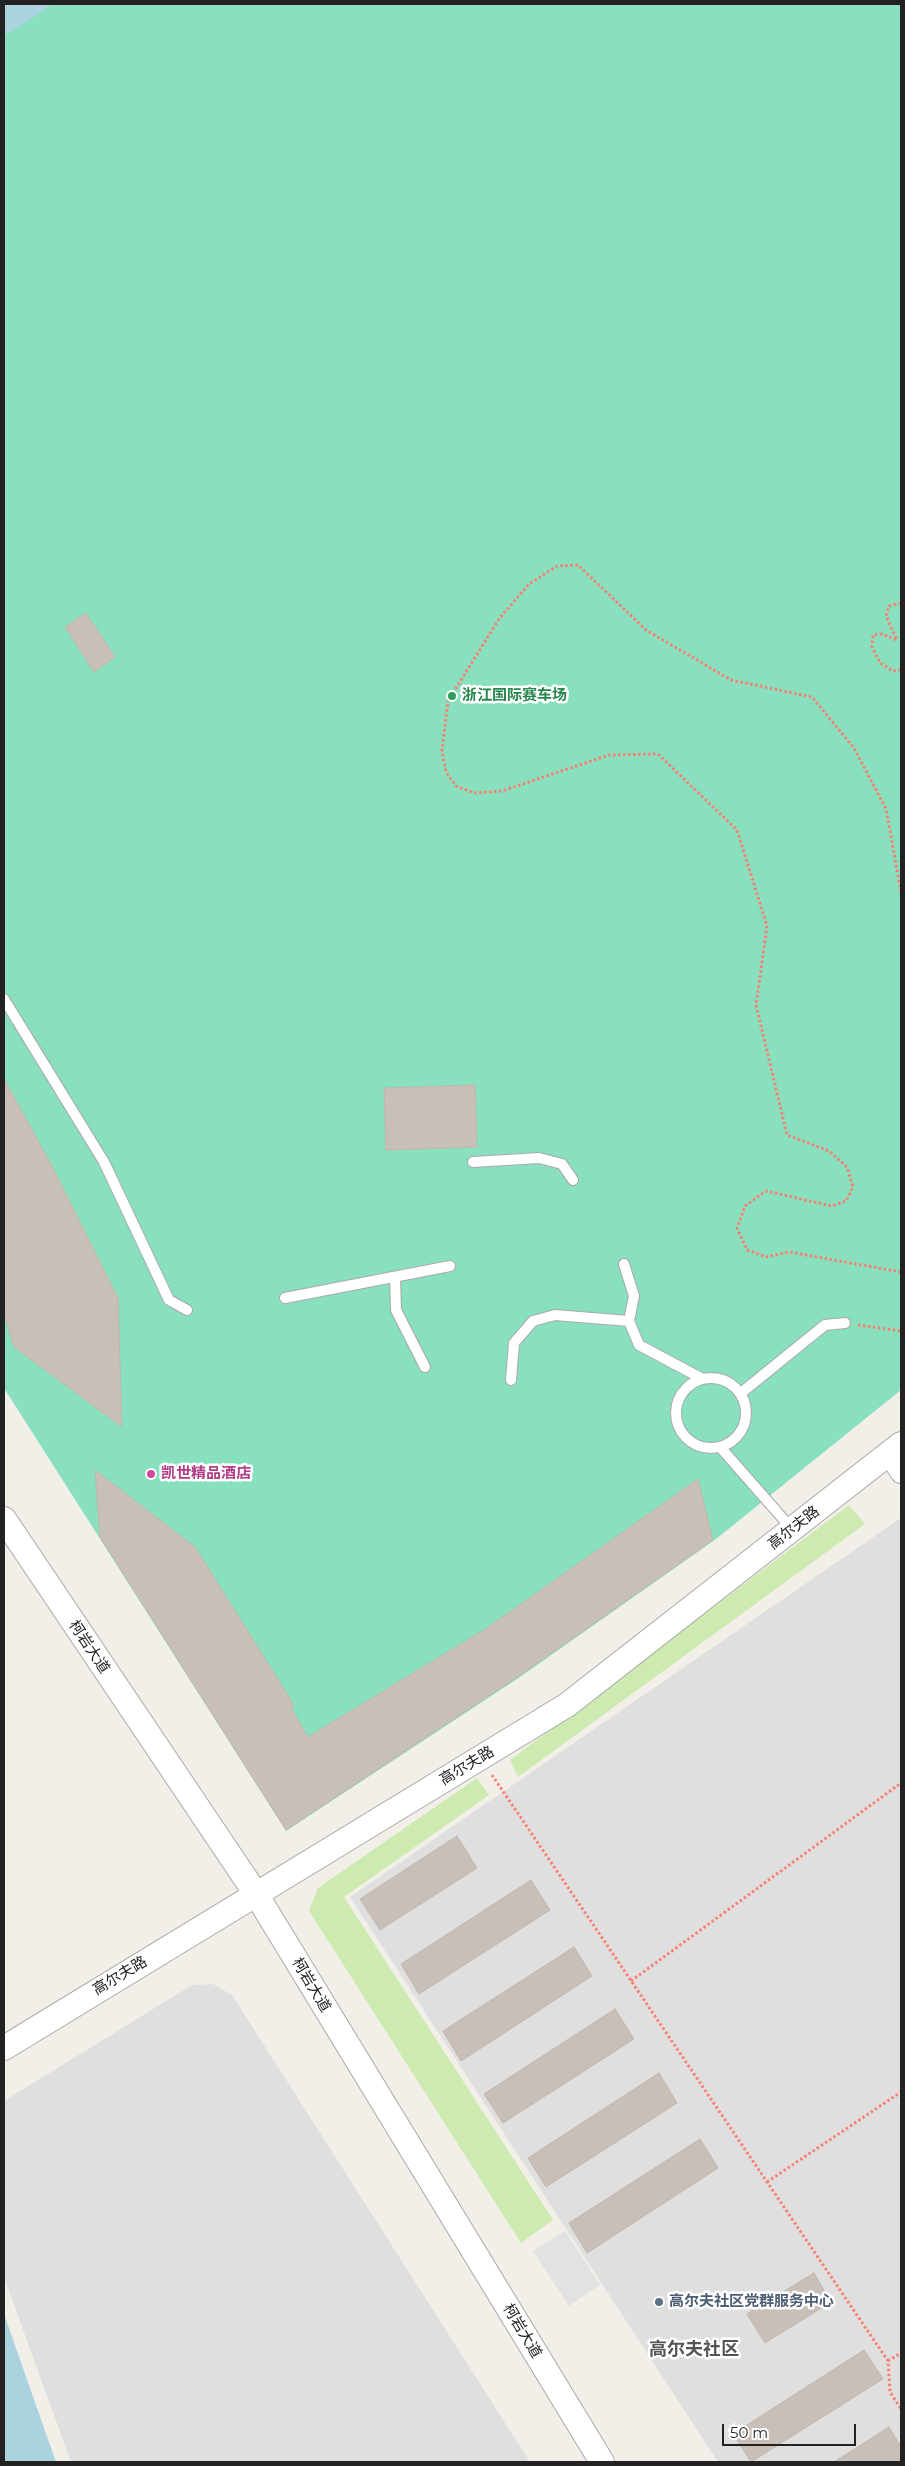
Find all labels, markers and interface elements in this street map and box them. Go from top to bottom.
place label: 浙江国际赛车场 [462,687,567,705]
marker: 浙江国际赛车场 [446,690,458,702]
place label: 凯世精品酒店 [161,1465,251,1483]
marker: 凯世精品酒店 [145,1468,157,1480]
street label: 高尔夫路 [765,1502,823,1554]
street label: 柯岩大道 [65,1617,113,1677]
street label: 高尔夫路 [437,1743,497,1789]
street label: 高尔夫路 [90,1953,150,1999]
street label: 柯岩大道 [288,1955,334,2015]
place label: 高尔夫社区党群服务中心 [669,2293,834,2311]
marker: 高尔夫社区党群服务中心 [653,2296,665,2308]
street label: 柯岩大道 [499,2301,545,2361]
district label: 高尔夫社区 [649,2339,739,2361]
scale bar [725,2414,859,2446]
text: 50 m [730,2423,768,2442]

